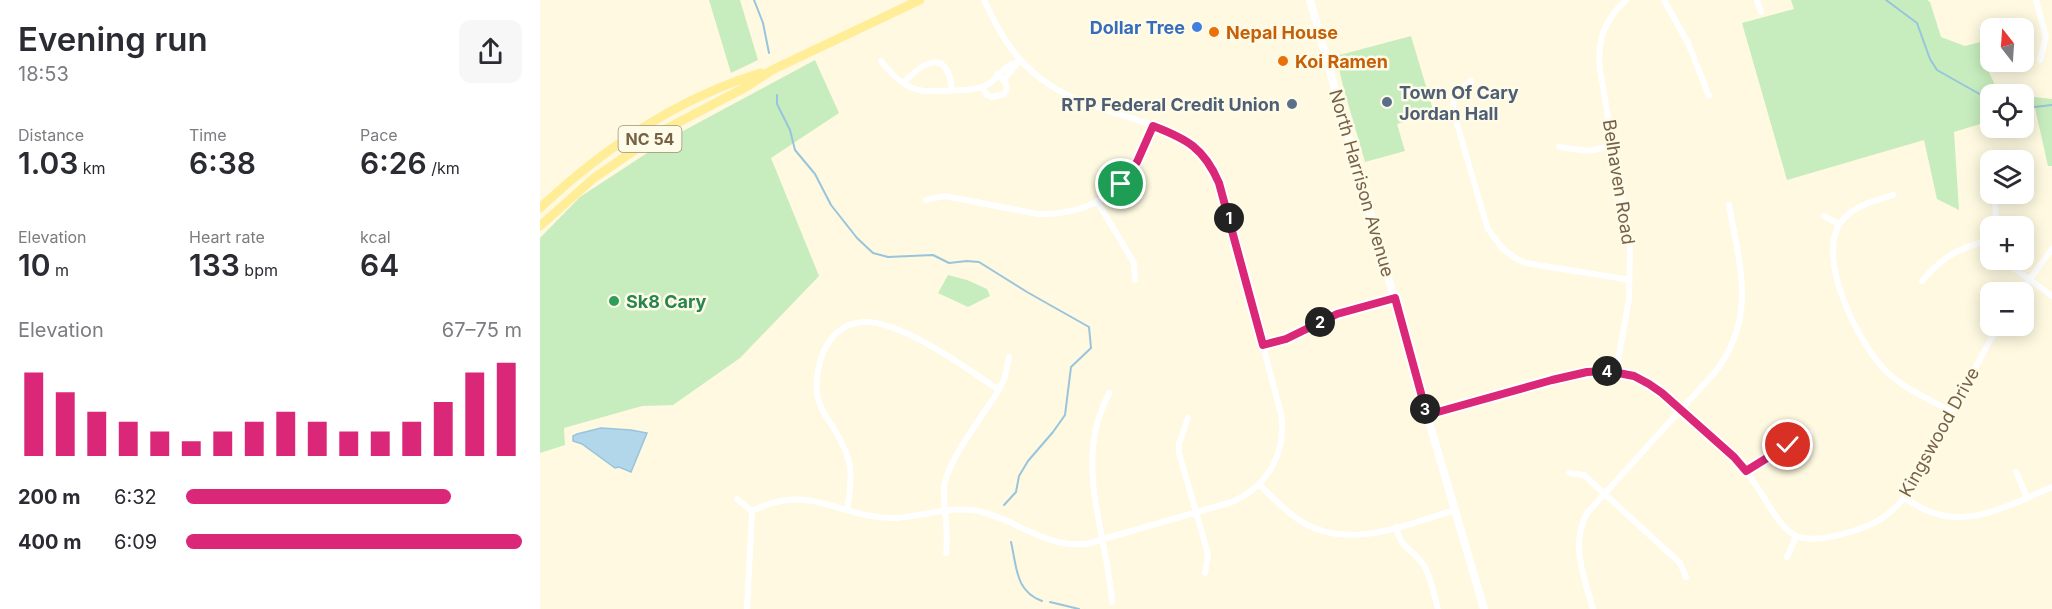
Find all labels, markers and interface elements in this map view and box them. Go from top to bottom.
place label: Dollar Tree [1090,17,1185,38]
north arrow [1980,18,2034,72]
map controls [1980,18,2034,336]
text: Evening run [18,19,208,59]
button: share [459,20,522,83]
marker: Dollar Tree [1190,20,1204,34]
place label: Nepal House [1226,22,1338,43]
marker: Nepal House [1207,25,1221,39]
place label: Koi Ramen [1295,51,1388,72]
marker: Koi Ramen [1276,54,1290,68]
text: 18:53 [18,62,69,86]
place label: Town Of Cary Jordan Hall [1399,82,1519,124]
button: locate [1980,84,2034,138]
street label: North Harrison Avenue [1325,87,1399,279]
place label: RTP Federal Credit Union [1061,94,1280,115]
marker: Town Of Cary Jordan Hall [1380,95,1394,109]
marker: RTP Federal Credit Union [1285,97,1299,111]
street label: Belhaven Road [1599,118,1639,246]
text: Distance [18,125,84,145]
text: Time [189,125,227,145]
text: Pace [360,125,398,145]
road number: NC 54 [618,126,682,152]
text: 1.03 [18,145,78,181]
text: 6:38 [189,145,256,181]
text: 6:26 [360,145,427,181]
button: layers [1980,150,2034,204]
text: km [78,158,106,178]
text: /km [427,158,460,178]
pin [1095,158,1146,209]
icon: arrive [1104,167,1137,200]
pin: 1 [1214,203,1244,233]
text: 1 [1226,208,1232,228]
button: + [1980,216,2034,270]
text: Elevation [18,227,87,247]
text: Heart rate [189,227,265,247]
text: kcal [360,227,391,247]
text: 10 [18,247,50,283]
text: 133 [189,247,240,283]
text: 64 [360,247,399,283]
text: m [50,260,69,280]
text: bpm [240,260,278,280]
button: − [1980,282,2034,336]
place label: Sk8 Cary [626,291,707,312]
marker: Sk8 Cary [607,294,621,308]
pin: 2 [1305,307,1335,337]
text: 2 [1315,312,1325,332]
text: Elevation [18,318,104,342]
text: 67–75 m [442,318,522,342]
pin: 4 [1592,356,1622,386]
text: 4 [1602,361,1612,381]
street label: Kingswood Drive [1895,364,1983,500]
pin: 3 [1410,394,1440,424]
text: 3 [1420,399,1430,419]
pin [1762,419,1813,470]
icon: check [1771,428,1804,461]
text: 200 m [18,485,81,509]
text: 6:32 [114,485,157,509]
text: 400 m [18,530,82,554]
text: 6:09 [114,530,157,554]

